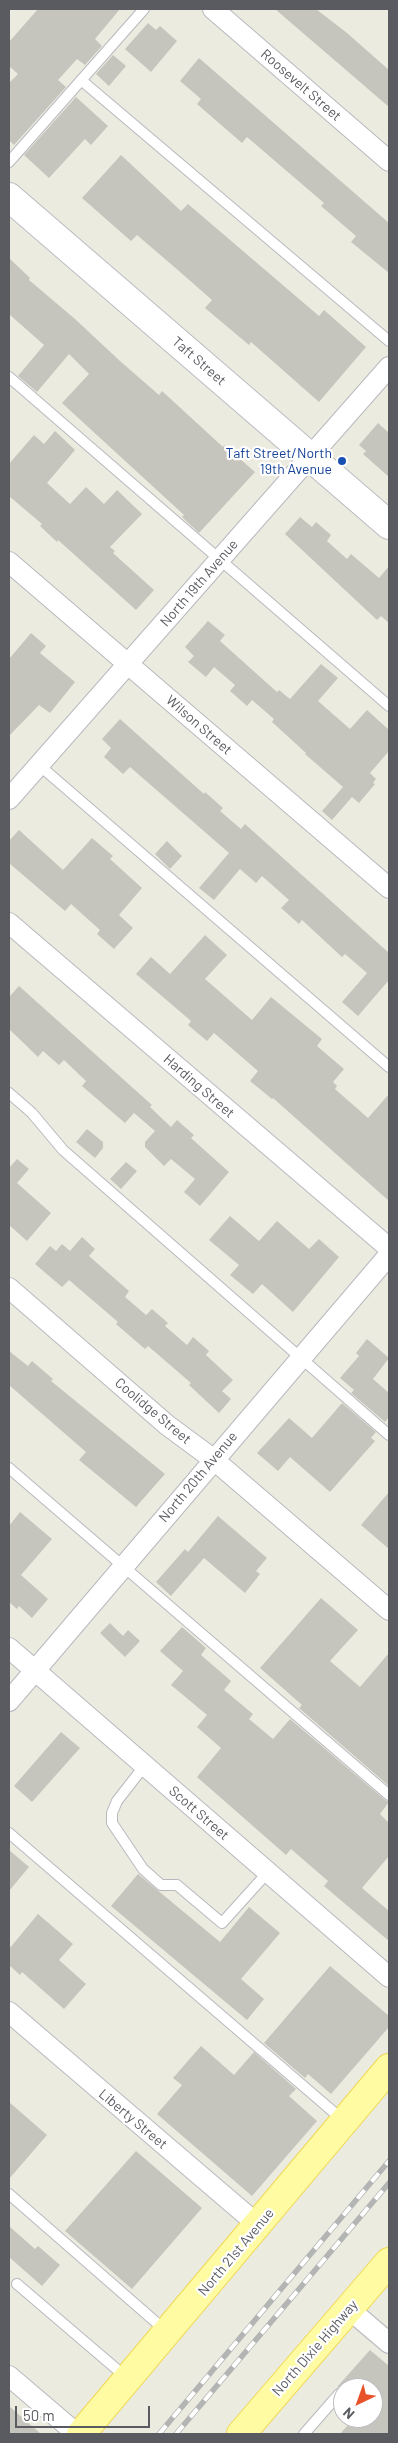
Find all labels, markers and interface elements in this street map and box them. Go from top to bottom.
street label: Roosevelt Street [257,46,345,124]
street label: Taft Street [169,333,229,389]
place label: Taft Street/North 19th Avenue [225,445,332,478]
marker: Taft Street/North 19th Avenue [336,455,348,467]
street label: North 19th Avenue [157,536,241,630]
street label: Wilson Street [163,692,235,758]
street label: Harding Street [160,1051,238,1121]
street label: Coolidge Street [112,1374,194,1448]
street label: North 20th Avenue [155,1428,241,1526]
street label: Scott Street [165,1782,233,1844]
street label: Liberty Street [95,2085,171,2153]
street label: North 21st Avenue [194,2205,278,2299]
street label: North Dixie Highway [269,2297,361,2399]
north arrow [333,2378,383,2428]
scale bar [18,2396,152,2428]
text: N [339,2404,357,2423]
text: 50 m [23,2406,55,2424]

